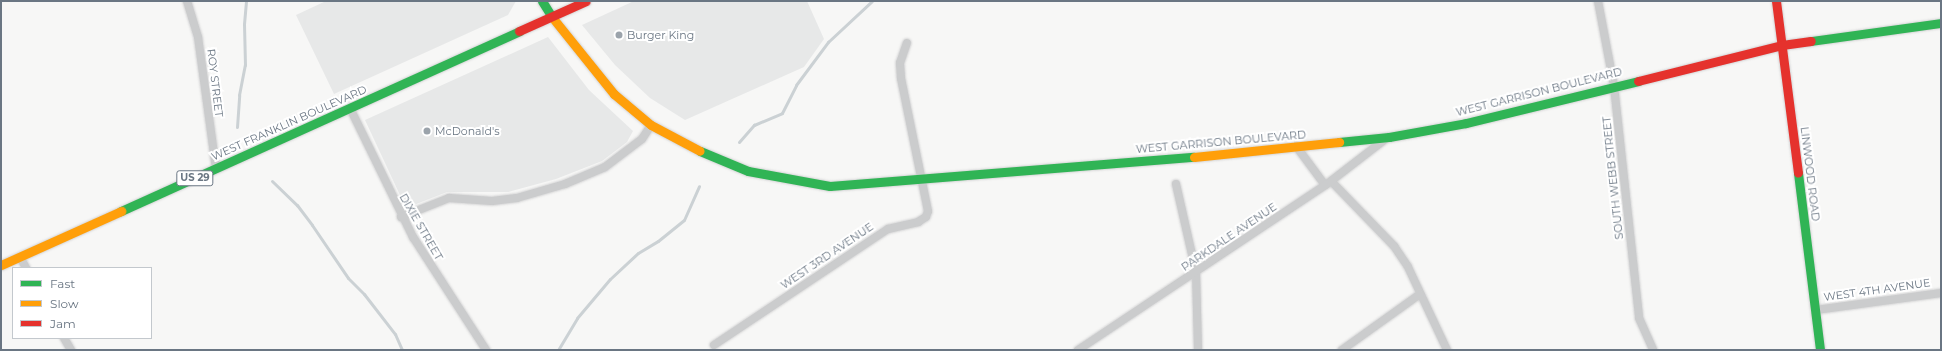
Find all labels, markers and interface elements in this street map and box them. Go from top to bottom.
place label: Burger King [627,28,694,42]
marker: Burger King [614,30,624,40]
street label: ROY STREET [204,48,226,118]
street label: WEST GARRISON BOULEVARD [1455,65,1623,119]
street label: WEST FRANKLIN BOULEVARD [209,83,369,163]
street label: SOUTH WEBB STREET [1600,116,1626,240]
place label: McDonald's [435,124,500,138]
marker: McDonald's [422,126,432,136]
street label: LINWOOD ROAD [1798,126,1822,222]
street label: WEST GARRISON BOULEVARD [1135,128,1307,156]
road number: US 29 [176,170,214,186]
street label: DIXIE STREET [397,191,445,263]
street label: PARKDALE AVENUE [1179,200,1279,274]
street label: WEST 3RD AVENUE [778,220,876,292]
legend [12,267,152,339]
text: Fast [50,276,75,291]
street label: WEST 4TH AVENUE [1823,276,1931,304]
text: Slow [50,296,79,311]
text: Jam [50,316,76,331]

